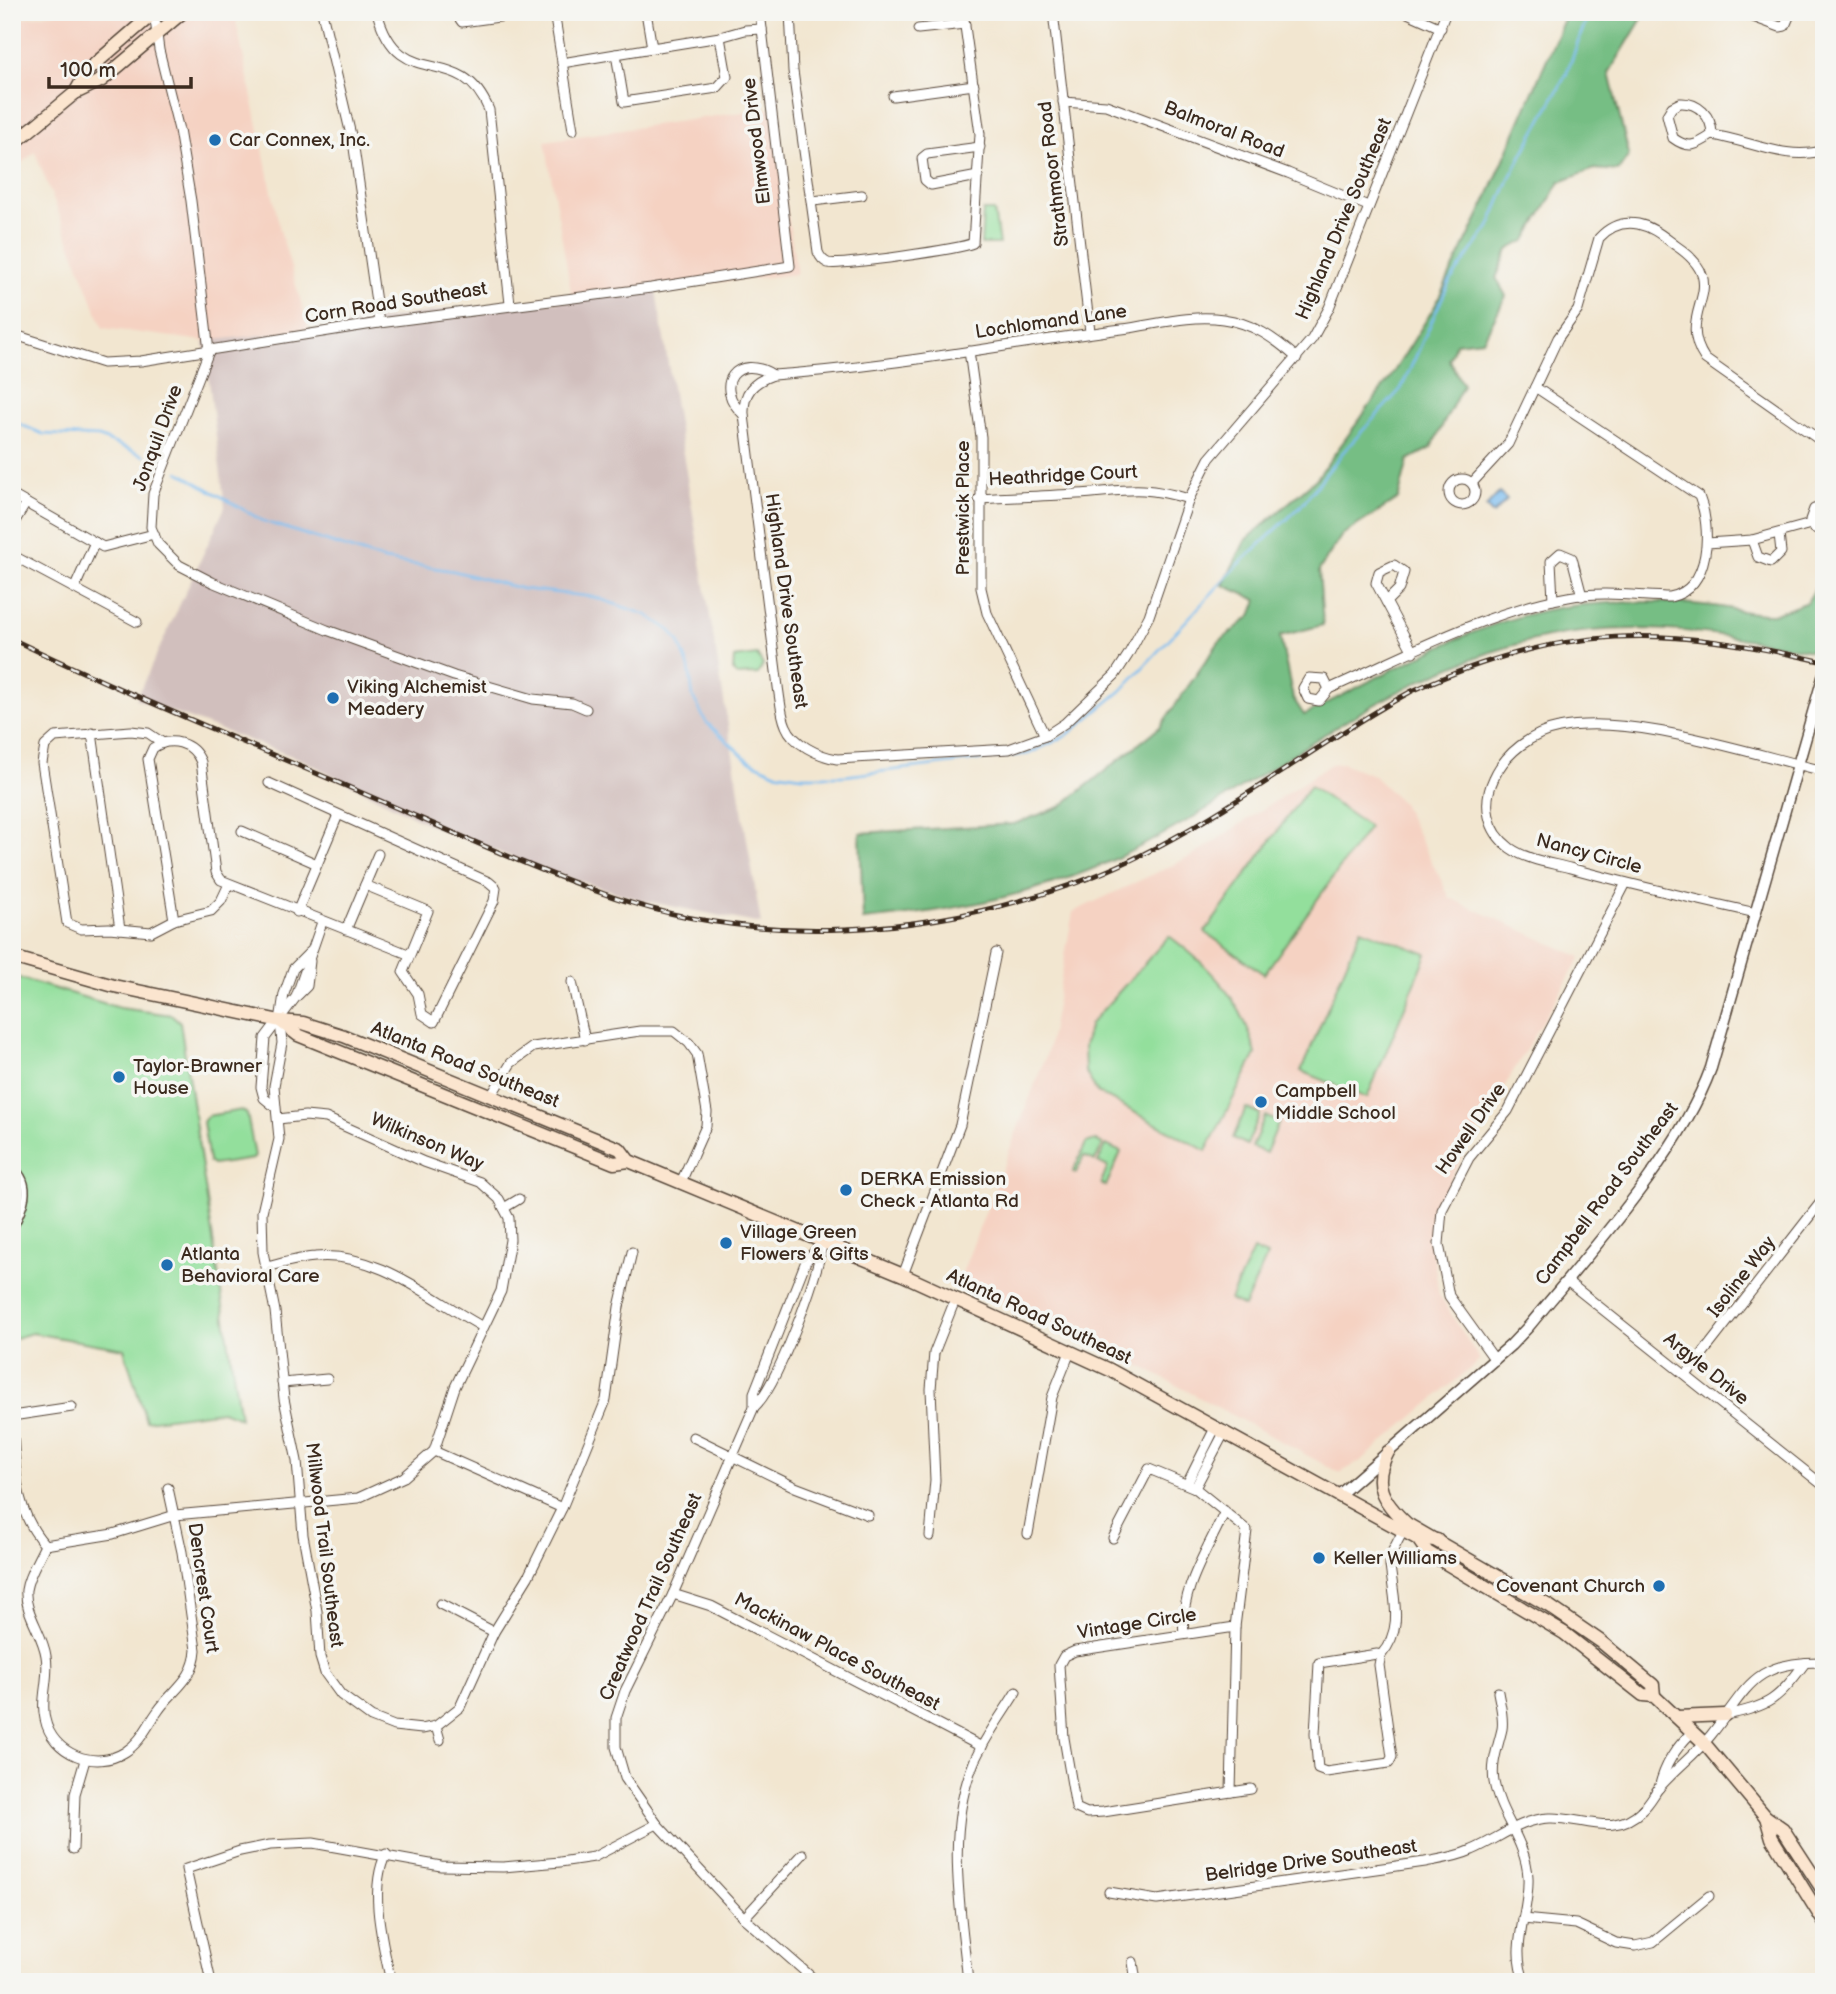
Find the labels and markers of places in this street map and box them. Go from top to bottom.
place label: Car Connex, Inc. [229,129,370,152]
marker: Car Connex, Inc. [207,132,223,148]
place label: Viking Alchemist Meadery [347,676,487,721]
marker: Viking Alchemist Meadery [325,690,341,706]
place label: Taylor-Brawner House [133,1055,263,1100]
marker: Taylor-Brawner House [111,1069,127,1085]
place label: Campbell Middle School [1275,1080,1396,1125]
marker: Campbell Middle School [1253,1094,1269,1110]
place label: DERKA Emission Check - Atlanta Rd [860,1168,1019,1213]
marker: DERKA Emission Check - Atlanta Rd [838,1182,854,1198]
place label: Village Green Flowers & Gifts [740,1221,869,1266]
marker: Village Green Flowers & Gifts [718,1235,734,1251]
place label: Atlanta Behavioral Care [181,1243,320,1288]
marker: Atlanta Behavioral Care [159,1257,175,1273]
place label: Keller Williams [1333,1547,1457,1570]
marker: Keller Williams [1311,1550,1327,1566]
place label: Covenant Church [1496,1575,1645,1598]
marker: Covenant Church [1651,1578,1667,1594]

